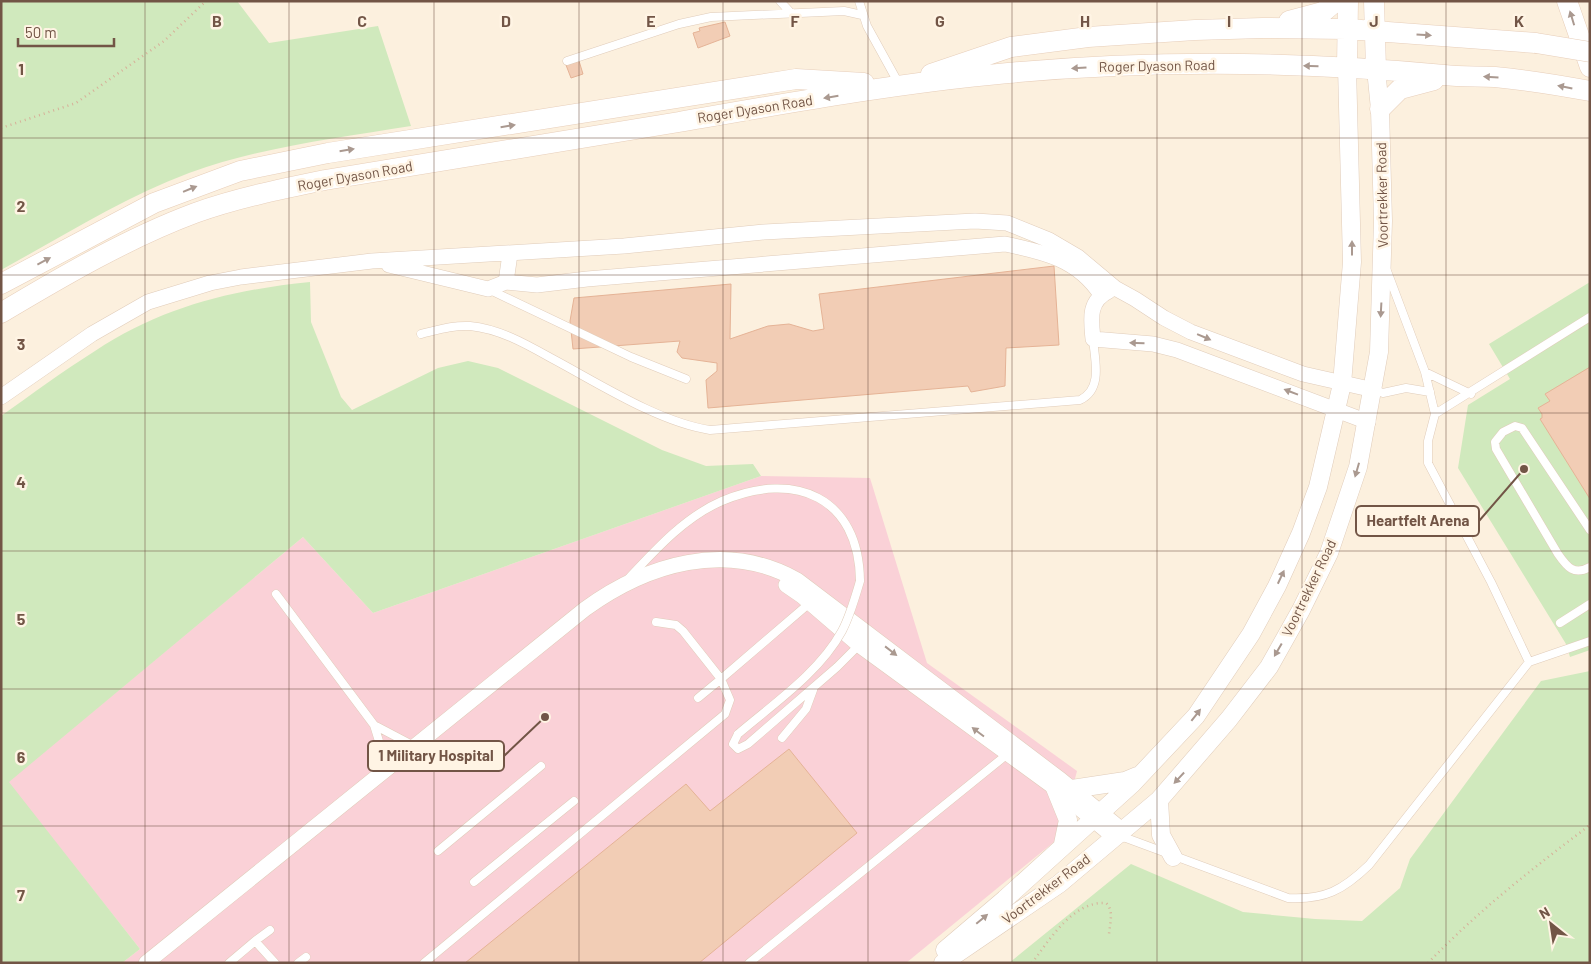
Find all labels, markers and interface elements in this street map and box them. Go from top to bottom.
one-way arrow [1567,10,1575,25]
text: B [212,11,222,30]
text: C [357,11,367,30]
text: D [501,11,511,30]
text: E [646,11,656,30]
text: F [791,11,800,30]
text: G [935,11,945,30]
text: H [1080,11,1090,30]
text: I [1227,11,1231,30]
text: J [1369,11,1379,30]
text: K [1514,11,1524,30]
scale bar [18,15,114,47]
text: 50 m [25,23,57,41]
one-way arrow [1416,31,1432,39]
street label: Roger Dyason Road [1099,56,1215,75]
text: 1 [18,59,24,78]
one-way arrow [1303,62,1319,70]
one-way arrow [1071,65,1087,73]
one-way arrow [1483,73,1499,81]
one-way arrow [1556,82,1572,90]
street label: Roger Dyason Road [696,91,814,126]
one-way arrow [822,93,838,101]
one-way arrow [500,121,516,129]
street label: Voortrekker Road [1372,142,1391,248]
one-way arrow [339,146,355,154]
street label: Roger Dyason Road [296,157,414,194]
one-way arrow [183,185,198,193]
text: 2 [17,196,26,215]
one-way arrow [1348,239,1356,255]
one-way arrow [37,257,51,265]
one-way arrow [1377,302,1385,318]
one-way arrow [1197,333,1212,341]
text: 3 [17,334,25,353]
one-way arrow [1129,339,1145,347]
one-way arrow [1283,388,1298,396]
one-way arrow [1353,462,1361,477]
text: 4 [16,472,26,491]
callout: Heartfelt Arena [1356,506,1479,536]
text: Heartfelt Arena [1367,511,1469,529]
street label: Voortrekker Road [1278,537,1339,639]
one-way arrow [1277,570,1285,584]
text: 5 [17,609,26,628]
one-way arrow [1274,644,1283,657]
one-way arrow [884,645,897,656]
one-way arrow [1191,709,1202,722]
one-way arrow [971,727,985,737]
callout: 1 Military Hospital [368,741,504,771]
text: 1 Military Hospital [378,746,494,764]
text: 6 [17,747,26,766]
one-way arrow [1173,772,1185,784]
street label: Voortrekker Road [998,850,1093,927]
text: 7 [17,885,25,904]
north arrow [1526,899,1576,949]
text: N [1536,903,1553,922]
one-way arrow [975,913,988,924]

